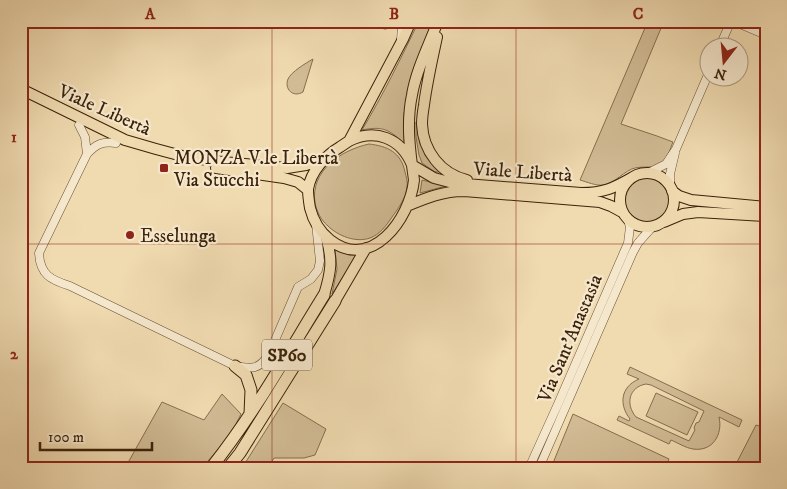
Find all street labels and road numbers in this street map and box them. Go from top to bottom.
street label: Viale Libertà [54,79,154,141]
street label: Viale Libertà [472,158,573,187]
street label: Via Sant'Anastasia [533,271,608,407]
road number: SP60 [262,340,312,370]

